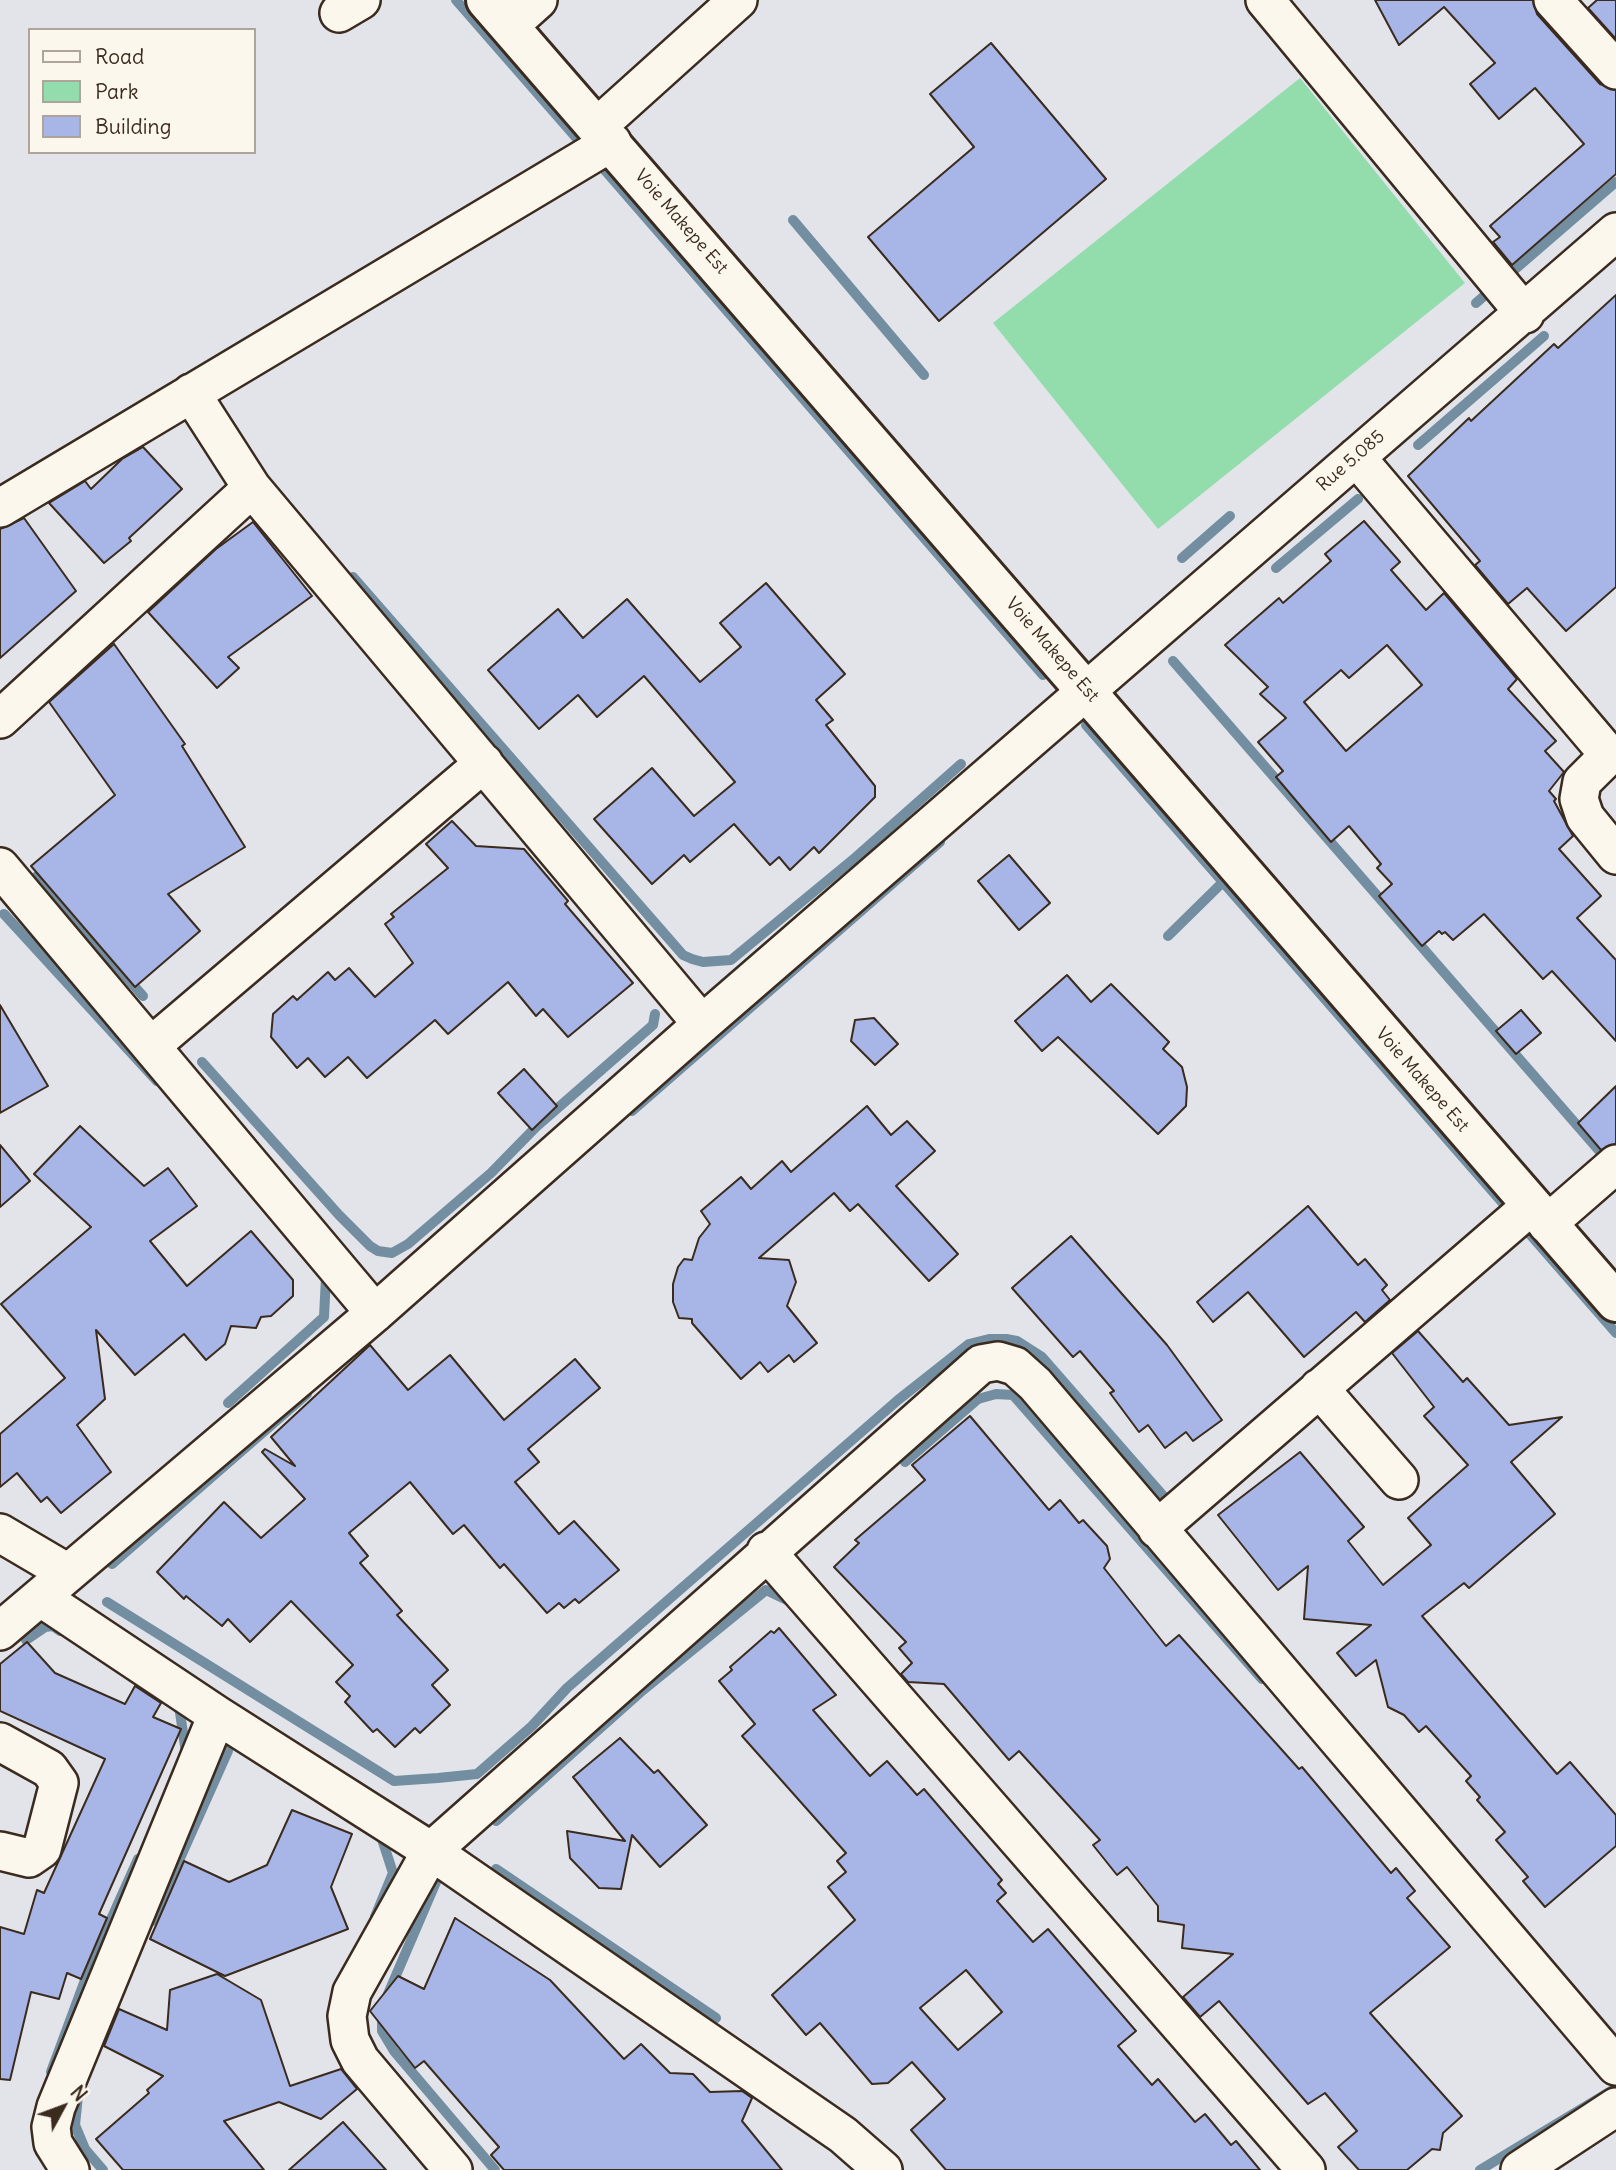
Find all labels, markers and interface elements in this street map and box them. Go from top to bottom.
legend [28,28,256,154]
text: Road [95,43,144,70]
text: Park [95,78,138,105]
text: Building [95,113,171,140]
street label: Voie Makepe Est [630,165,732,279]
street label: Rue 5.085 [1313,426,1389,496]
street label: Voie Makepe Est [1001,593,1103,707]
street label: Voie Makepe Est [1371,1023,1473,1137]
north arrow [28,2072,98,2142]
text: N [65,2080,92,2106]

